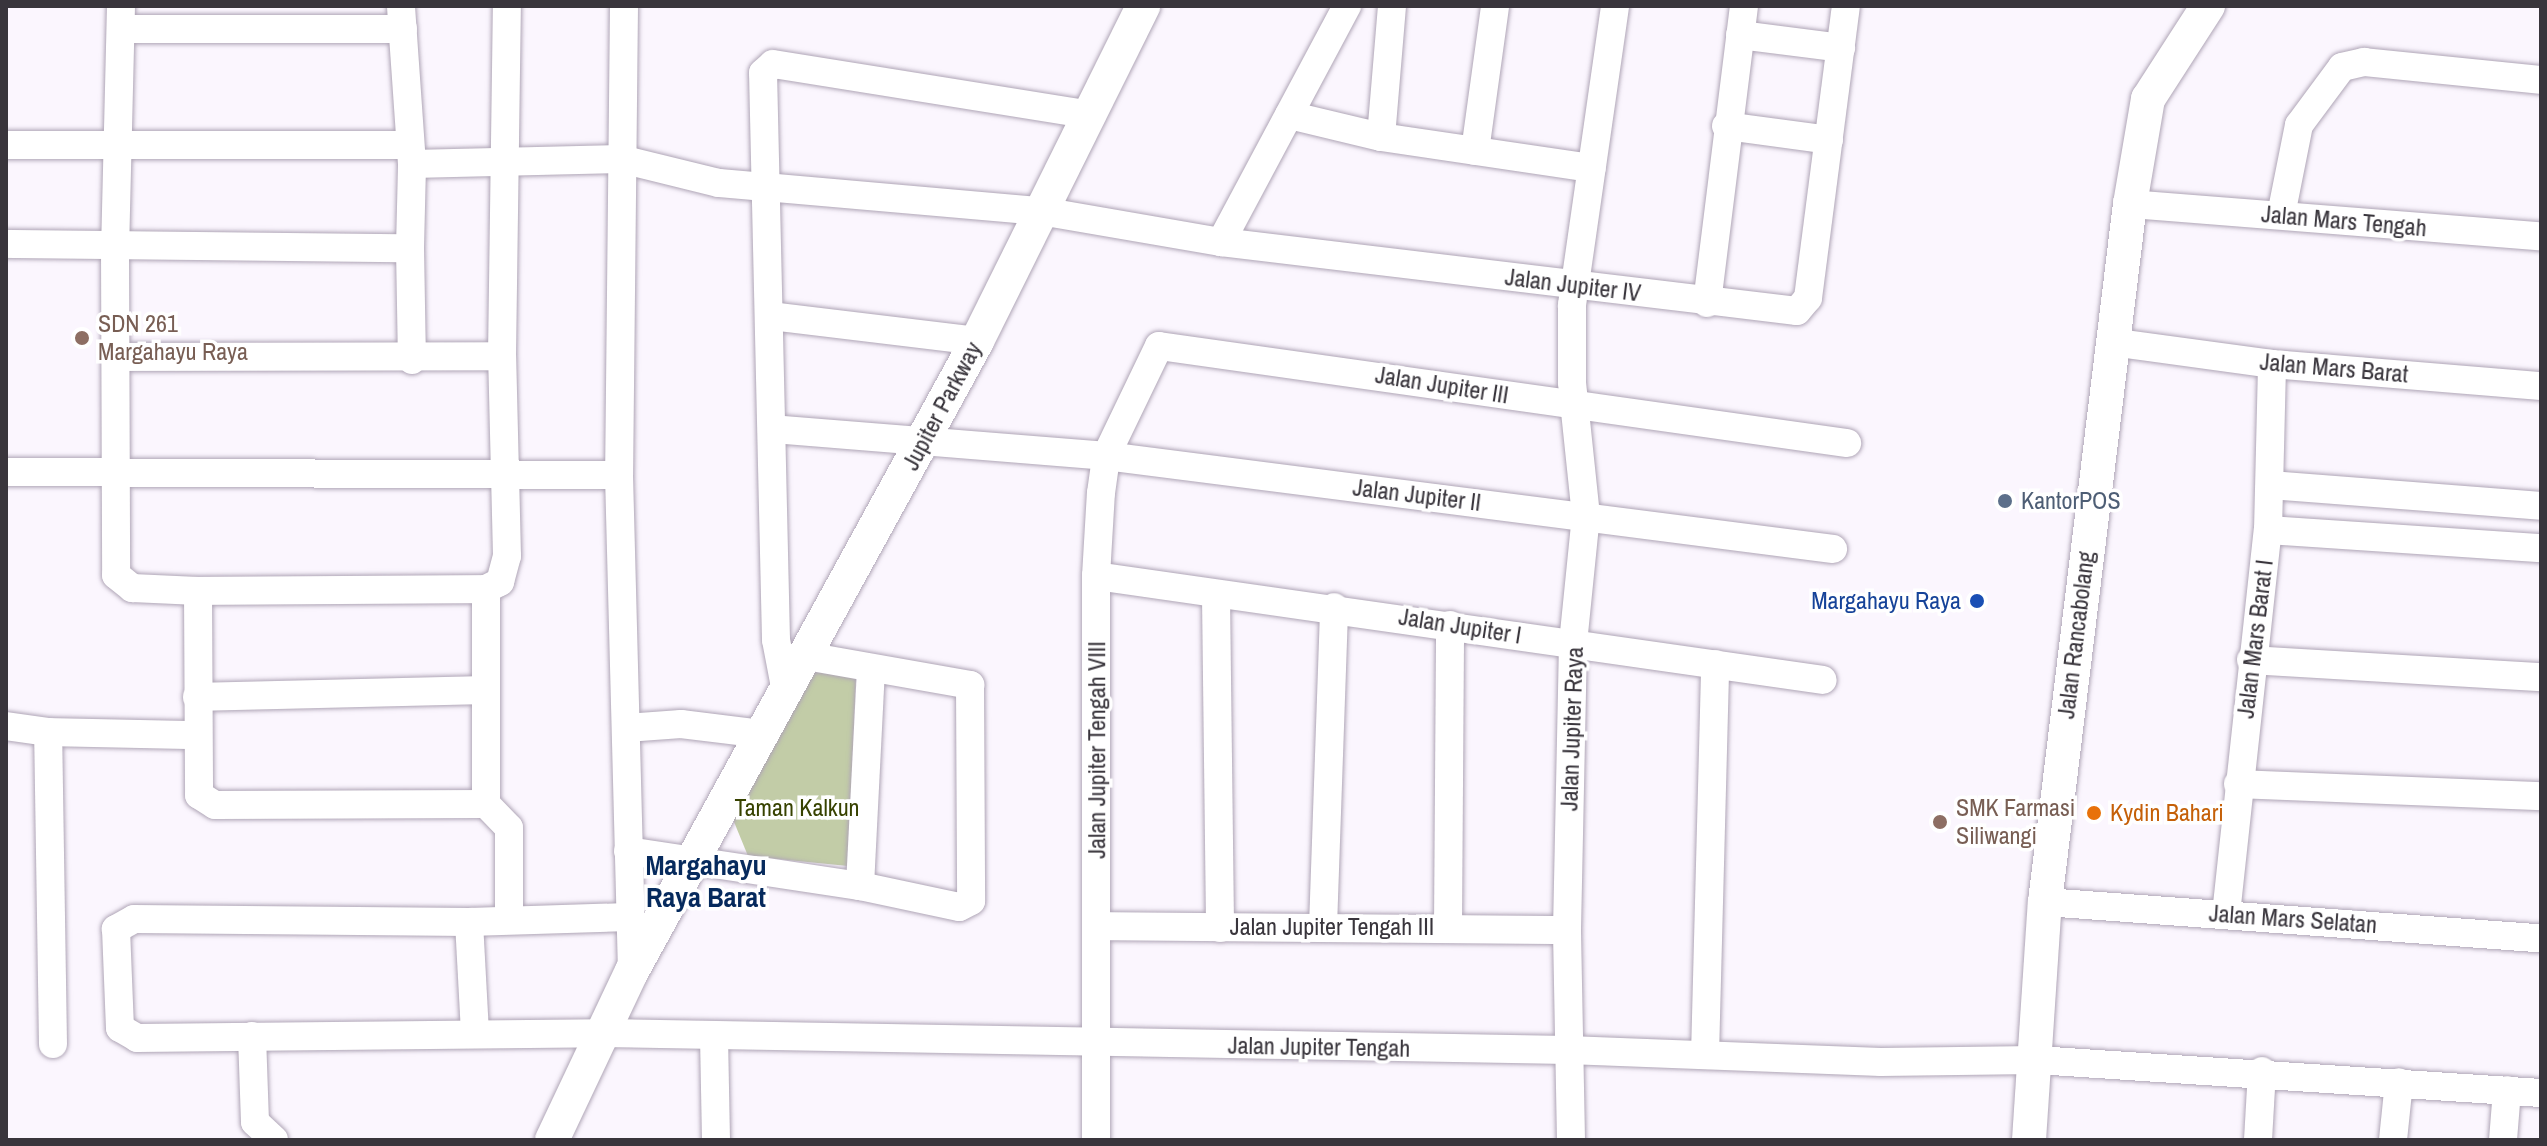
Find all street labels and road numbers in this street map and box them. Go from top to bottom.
street label: Jalan Mars Tengah [2260,199,2428,243]
street label: Jalan Jupiter IV [1503,262,1643,308]
street label: Jupiter Parkway [896,337,988,475]
street label: Jalan Mars Barat [2259,347,2409,389]
street label: Jalan Jupiter III [1373,360,1511,410]
street label: Jalan Jupiter II [1351,473,1483,517]
street label: Jalan Rancabolang [2051,550,2101,720]
street label: Jalan Mars Barat I [2231,558,2279,720]
street label: Jalan Jupiter I [1397,602,1523,650]
street label: Jalan Jupiter Tengah VIII [1083,641,1111,859]
street label: Jalan Jupiter Raya [1555,647,1589,811]
street label: Jalan Mars Selatan [2208,899,2378,939]
street label: Jalan Jupiter Tengah III [1230,913,1434,941]
street label: Jalan Jupiter Tengah [1227,1031,1411,1063]

